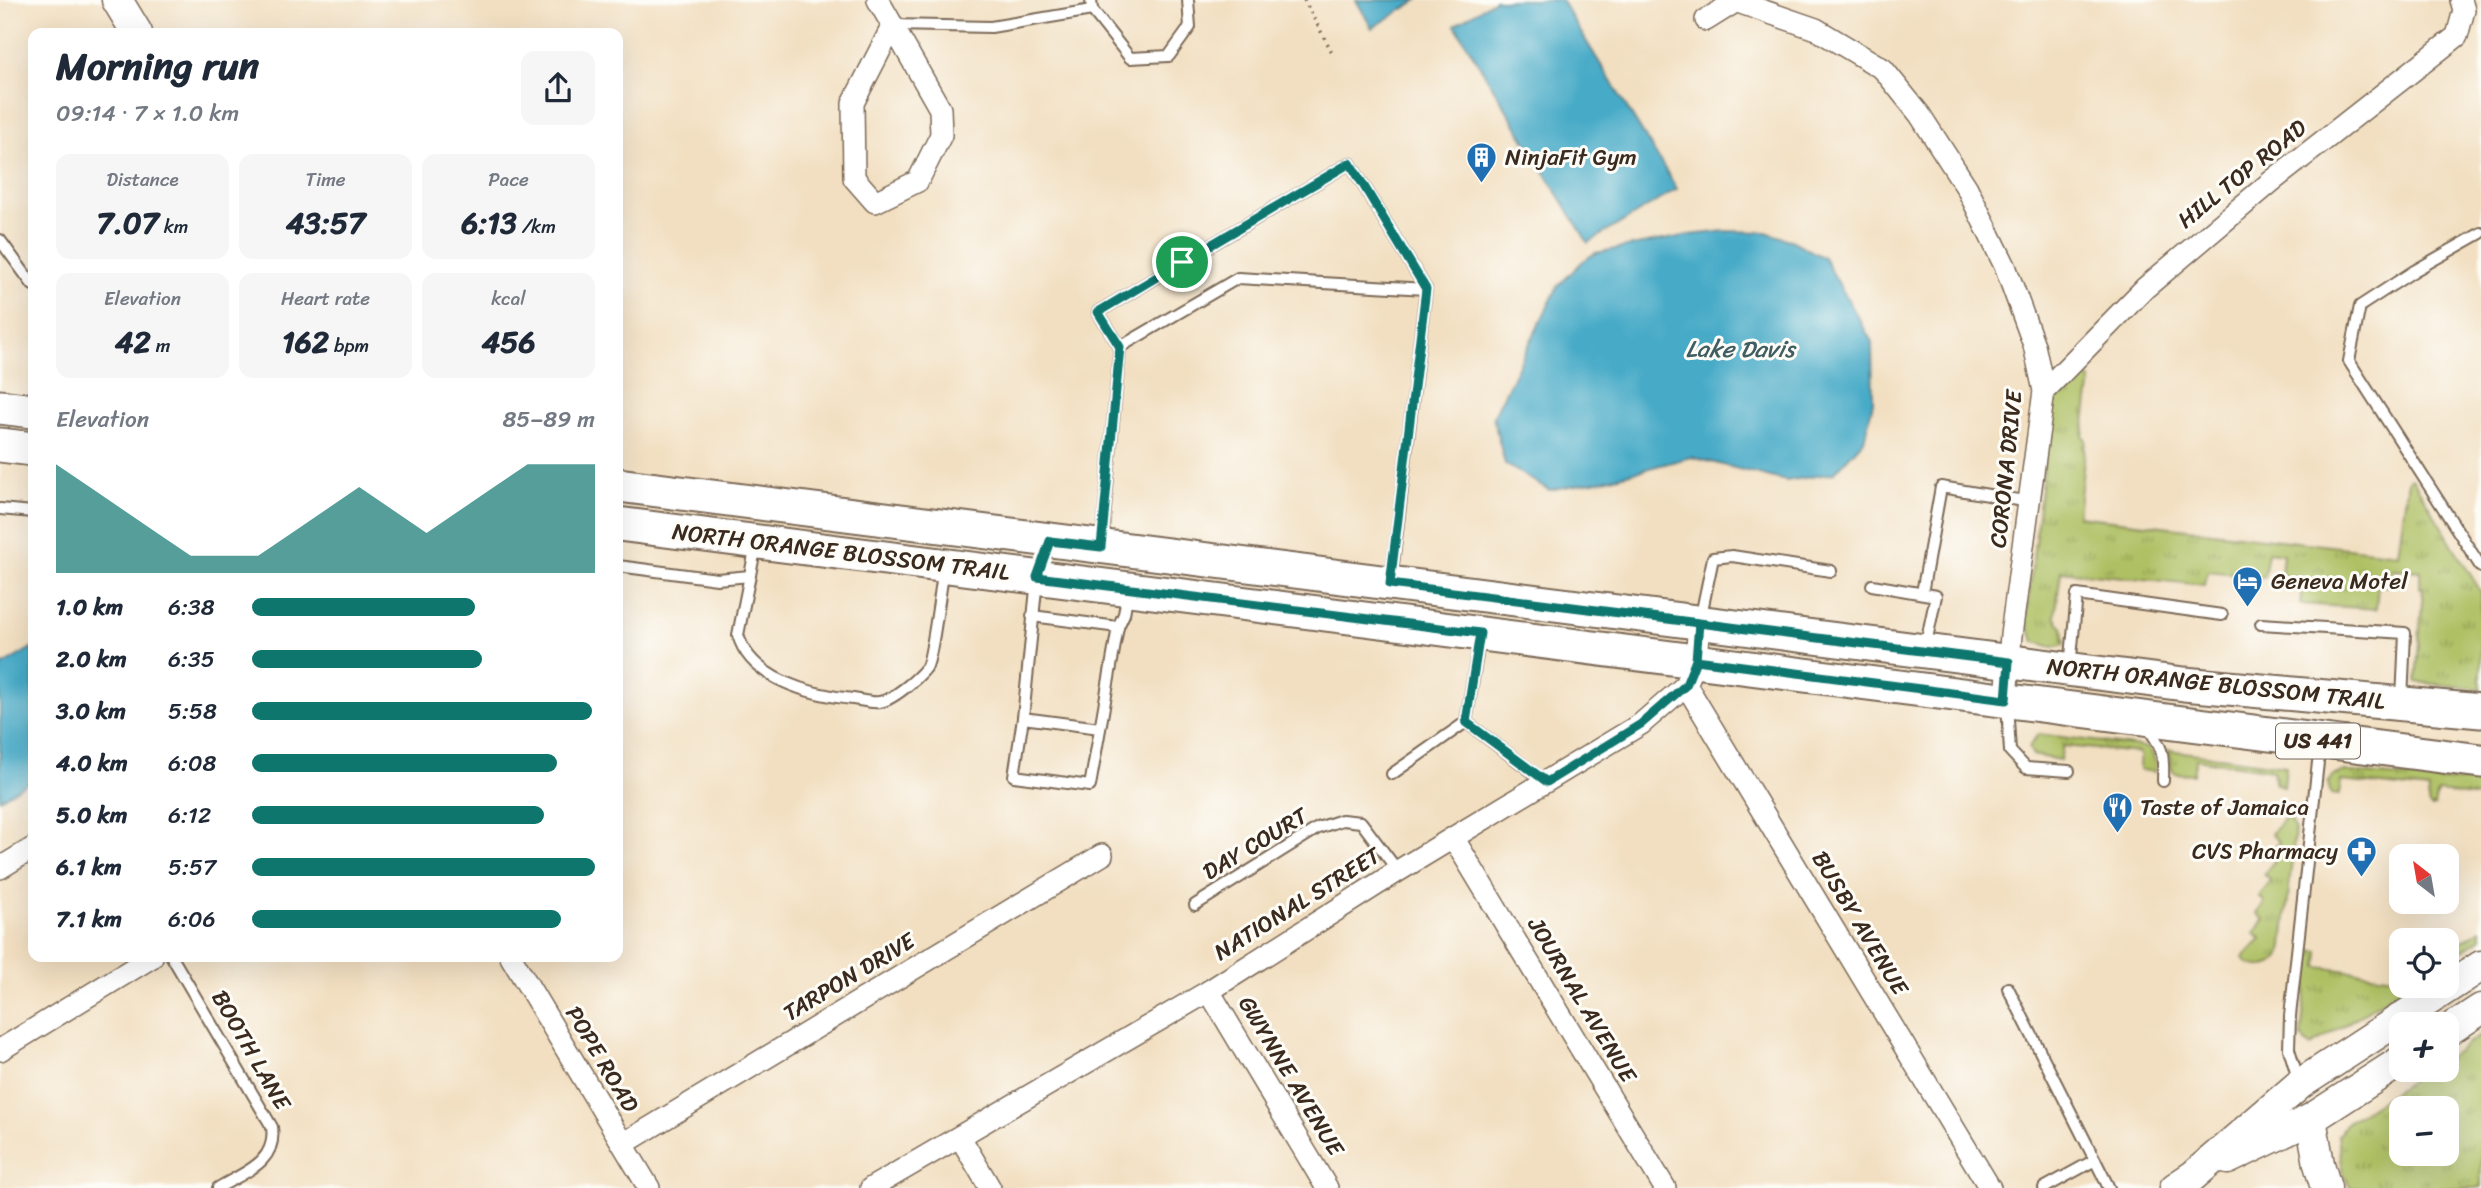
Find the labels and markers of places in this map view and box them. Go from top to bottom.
place label: NinjaFit Gym [1505,137,1637,178]
building icon: NinjaFit Gym [1465,140,1499,184]
pin [1152,232,1212,292]
place label: Geneva Motel [2271,561,2408,602]
hotel icon: Geneva Motel [2231,564,2265,608]
place label: Taste of Jamaica [2140,787,2309,828]
restaurant icon: Taste of Jamaica [2100,790,2134,834]
place label: CVS Pharmacy [2192,831,2338,872]
pharmacy icon: CVS Pharmacy [2344,834,2378,878]

